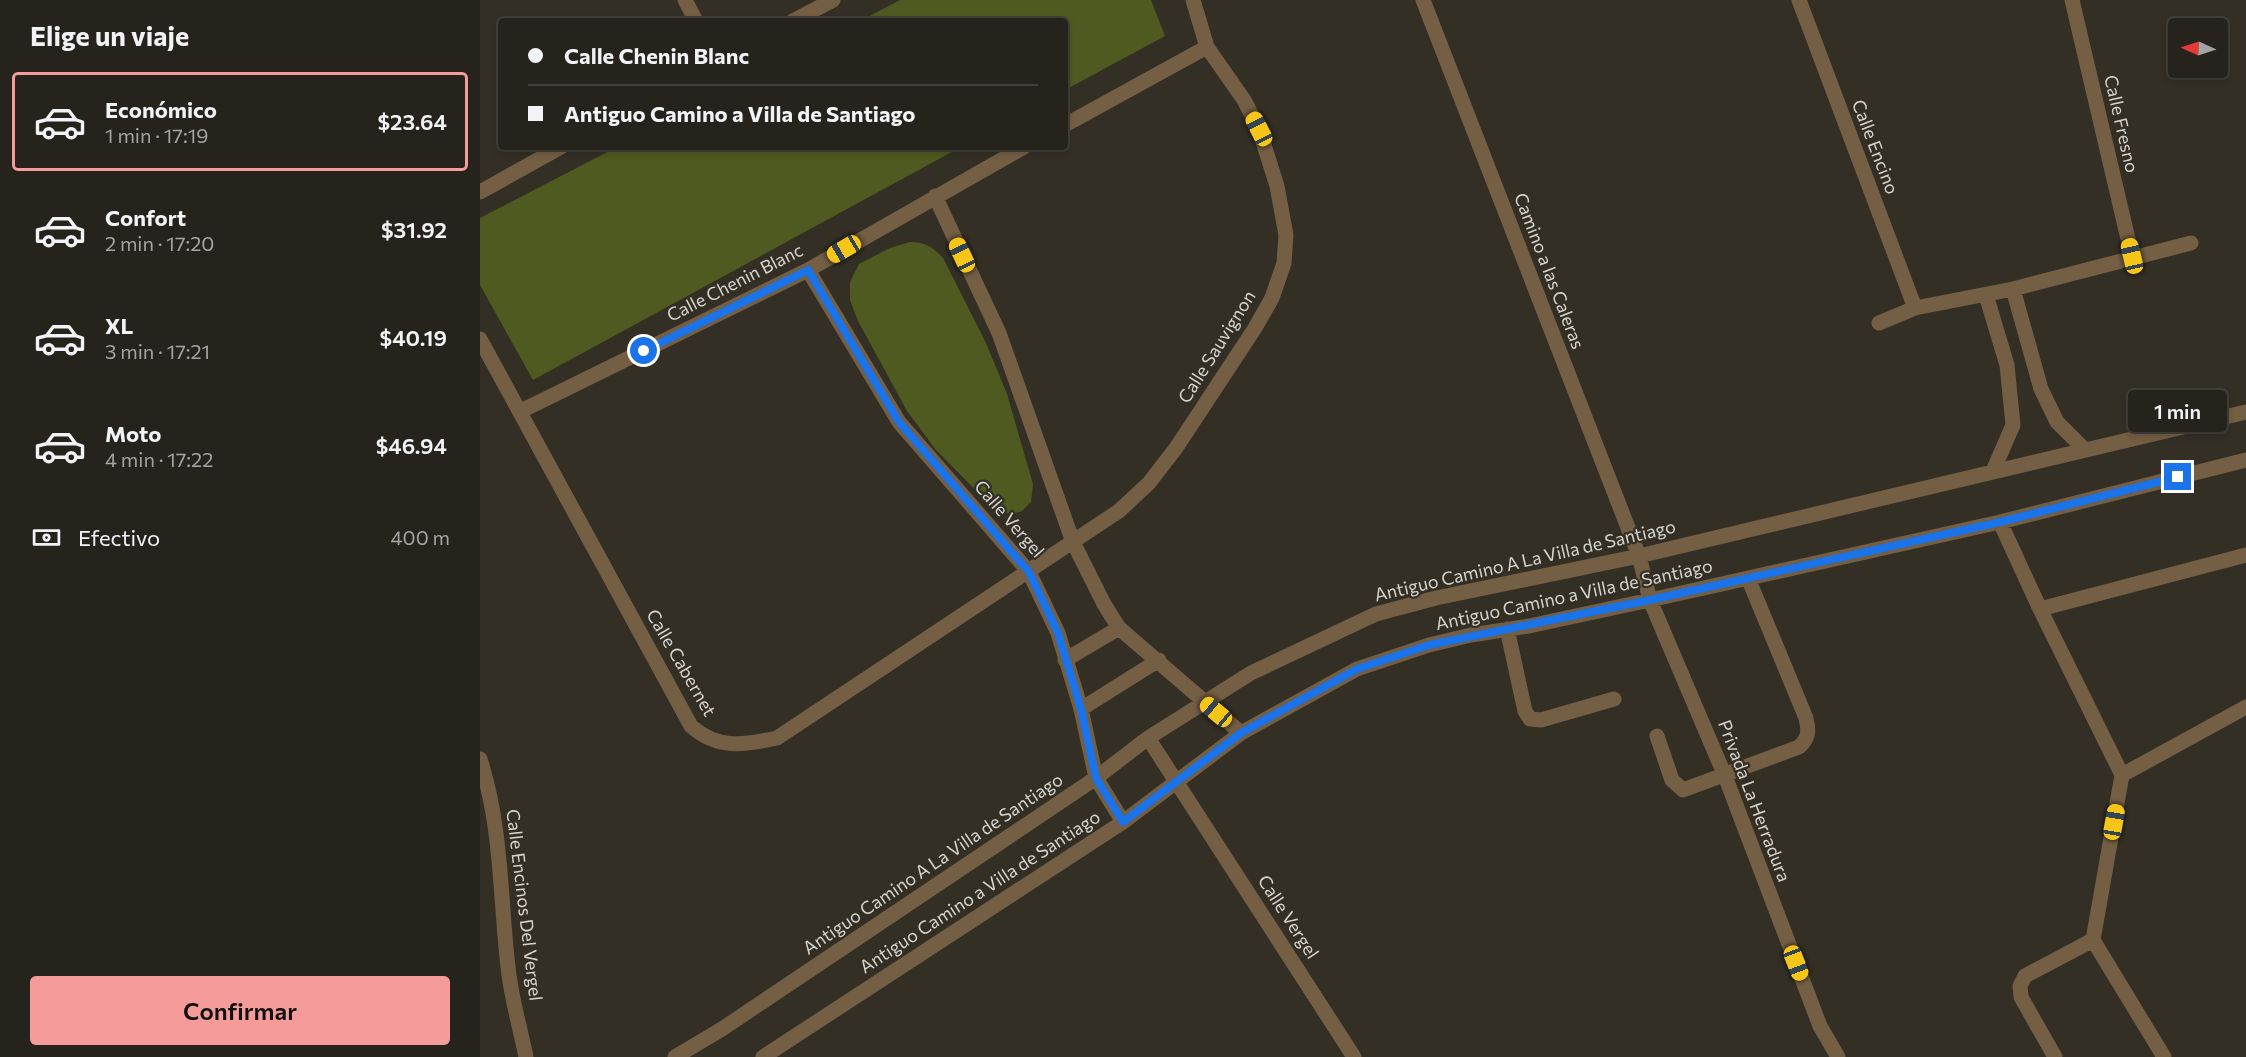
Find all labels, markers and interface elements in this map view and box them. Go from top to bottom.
north arrow [2168,18,2228,78]
map controls [2168,18,2228,78]
text: Elige un viaje [30,19,189,52]
text: Calle Chenin Blanc [564,42,749,69]
street label: Calle Fresno [2100,73,2144,175]
icon: car [33,95,87,149]
text: Económico [105,96,217,123]
street label: Calle Encino [1848,96,1904,197]
text: Antiguo Camino a Villa de Santiago [564,100,916,127]
text: $23.64 [377,108,447,135]
car [1243,109,1275,149]
text: 1 min · 17:19 [105,123,208,147]
street label: Camino a las Caleras [1510,189,1590,352]
icon: car [33,203,87,257]
text: Confort [105,204,186,231]
text: $31.92 [381,216,447,243]
text: 2 min · 17:20 [105,231,214,255]
car [824,232,864,266]
car [946,235,978,275]
car [2119,236,2145,276]
street label: Calle Chenin Blanc [663,238,806,326]
street label: Calle Sauvignon [1173,286,1260,407]
icon: car [33,311,87,365]
text: XL [105,312,133,339]
text: $40.19 [380,324,447,351]
route start [630,337,657,364]
text: 3 min · 17:21 [105,339,210,363]
callout: 1 min [2128,390,2228,432]
text: 1 min [2154,399,2201,423]
icon: car [33,419,87,473]
text: Moto [105,420,161,447]
text: $46.94 [376,432,447,459]
text: 4 min · 17:22 [105,447,213,471]
route end [2164,463,2191,490]
street label: Calle Vergel [970,475,1049,562]
street label: Antiguo Camino A La Villa de Santiago [1372,515,1678,605]
icon: cash [30,521,63,554]
text: Efectivo [78,524,160,551]
text: 400 m [391,525,450,549]
street label: Antiguo Camino a Villa de Santiago [1433,554,1714,634]
street label: Calle Cabernet [642,605,721,720]
car [1196,694,1236,730]
street label: Privada La Herradura [1714,717,1796,885]
street label: Antiguo Camino A La Villa de Santiago [798,768,1067,959]
car [2102,803,2126,841]
street label: Antiguo Camino a Villa de Santiago [855,805,1104,977]
street label: Calle Encinos Del Vergel [502,808,548,1002]
street label: Calle Vergel [1254,871,1324,962]
car [1781,943,1811,983]
button: Confirmar [30,976,450,1045]

